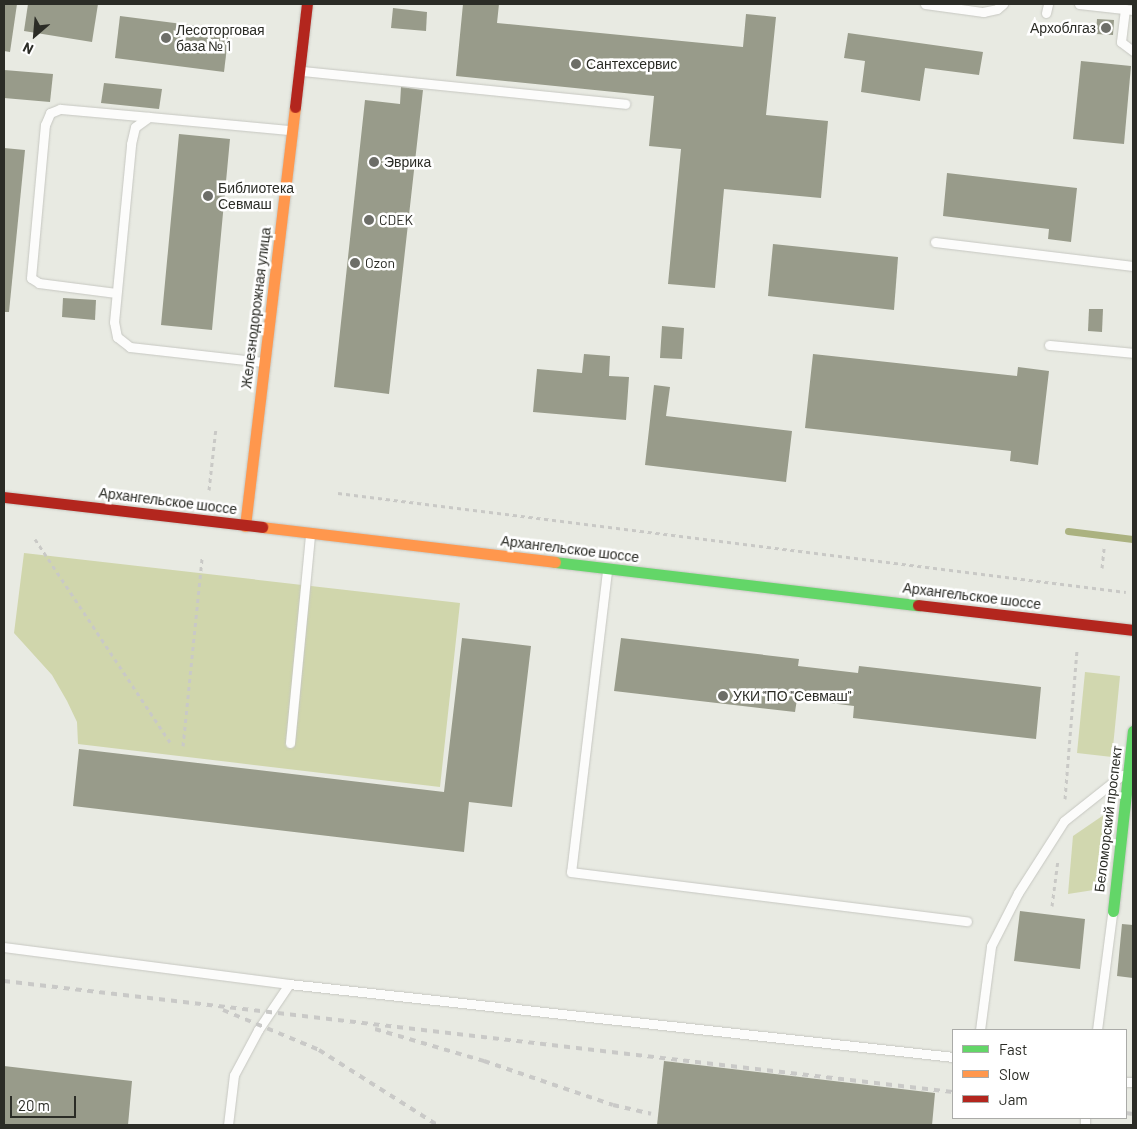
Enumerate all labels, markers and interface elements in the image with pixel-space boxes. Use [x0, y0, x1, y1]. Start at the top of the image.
north arrow [10, 10, 60, 60]
place label: Архоблгаз [1030, 20, 1096, 36]
place label: Лесоторговая база № 1 [176, 22, 265, 54]
marker: Архоблгаз [1100, 22, 1112, 34]
marker: Лесоторговая база № 1 [160, 32, 172, 44]
text: N [20, 39, 36, 58]
place label: Сантехсервис [586, 56, 677, 72]
marker: Сантехсервис [570, 58, 582, 70]
place label: Эврика [384, 154, 431, 170]
marker: Эврика [368, 156, 380, 168]
place label: Библиотека Севмаш [218, 180, 294, 212]
marker: Библиотека Севмаш [202, 190, 214, 202]
place label: CDEK [379, 212, 413, 228]
marker: CDEK [363, 214, 375, 226]
street label: Железнодорожная улица [238, 226, 274, 390]
place label: Ozon [365, 255, 395, 271]
marker: Ozon [349, 257, 361, 269]
street label: Архангельское шоссе [98, 484, 238, 518]
street label: Архангельское шоссе [500, 532, 640, 566]
street label: Архангельское шоссе [902, 579, 1042, 613]
place label: УКИ "ПО "Севмаш" [733, 688, 852, 704]
marker: УКИ "ПО "Севмаш" [717, 690, 729, 702]
street label: Беломорский проспект [1091, 745, 1125, 893]
legend [952, 1029, 1127, 1119]
text: Fast [999, 1040, 1027, 1058]
text: Slow [999, 1065, 1030, 1083]
scale bar [12, 1086, 79, 1118]
text: Jam [999, 1090, 1028, 1108]
text: 20 m [18, 1096, 50, 1114]

